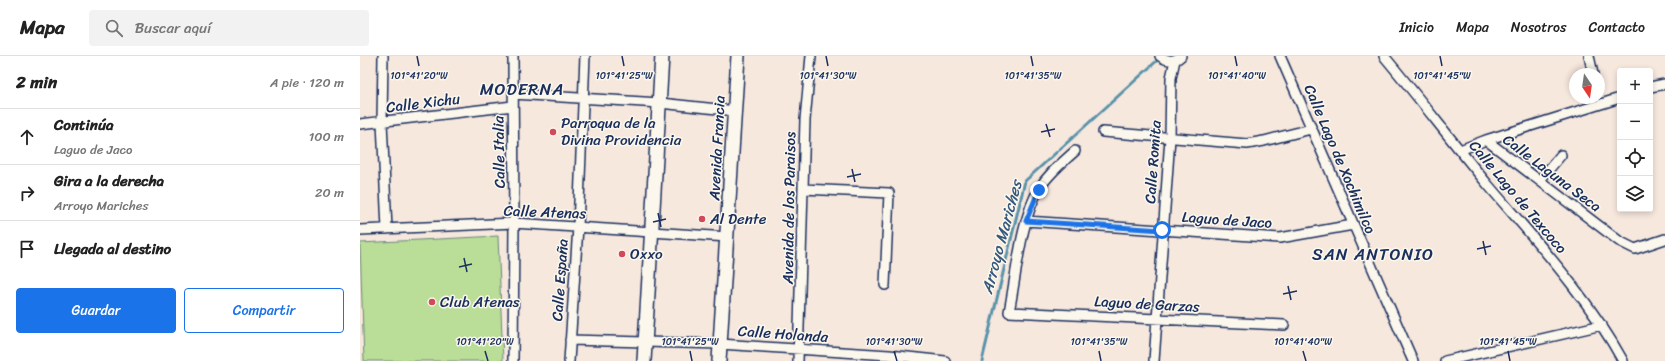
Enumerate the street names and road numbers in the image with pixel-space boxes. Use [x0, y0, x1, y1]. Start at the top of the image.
street label: Calle Lago de Xochimilco [1297, 80, 1384, 238]
street label: Calle Xichu [384, 86, 462, 120]
street label: Avenida Francia [701, 94, 733, 202]
street label: Calle Italia [485, 115, 513, 188]
street label: Calle Romita [1137, 119, 1169, 204]
street label: Calle Laguna Seca [1497, 127, 1607, 219]
street label: Avenida de los Paraisos [775, 131, 803, 285]
street label: Calle Lago de Texcoco [1462, 134, 1574, 260]
street label: Calle Atenas [503, 198, 587, 226]
street label: Laguo de Jaco [1181, 204, 1274, 236]
street label: Calle España [544, 237, 576, 322]
street label: Laguo de Garzas [1094, 288, 1200, 320]
street label: Calle Holanda [737, 318, 829, 350]

